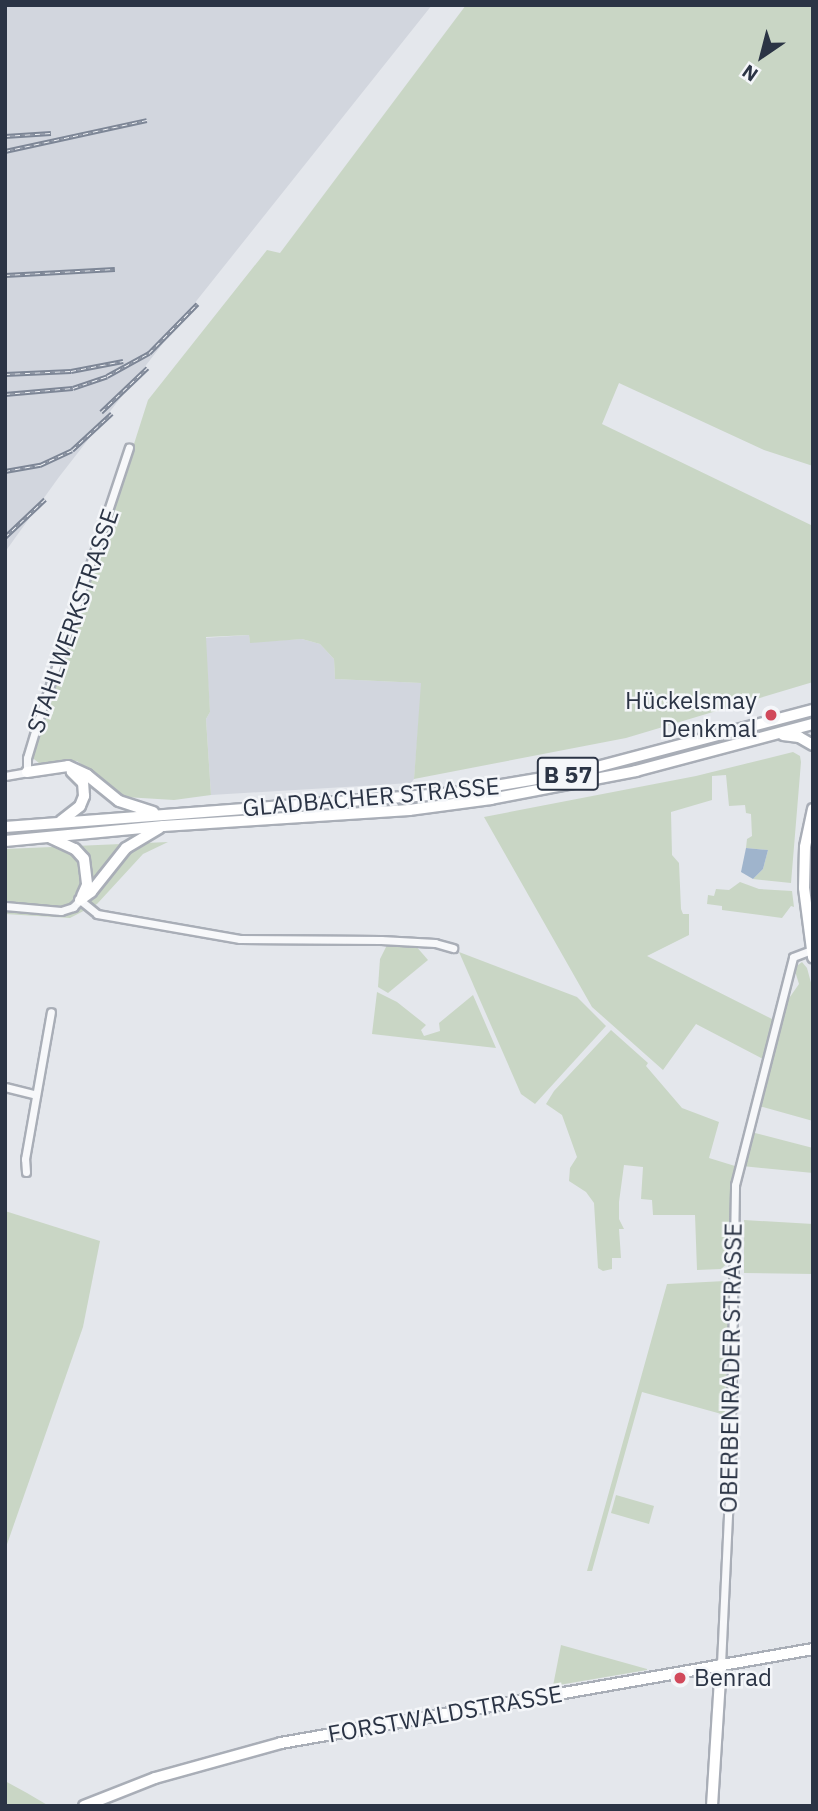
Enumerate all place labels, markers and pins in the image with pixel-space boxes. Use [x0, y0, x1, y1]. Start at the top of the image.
place label: Hückelsmay Denkmal [625, 687, 757, 743]
marker: Hückelsmay Denkmal [763, 707, 779, 723]
place label: Benrad [694, 1664, 772, 1692]
marker: Benrad [672, 1670, 688, 1686]

